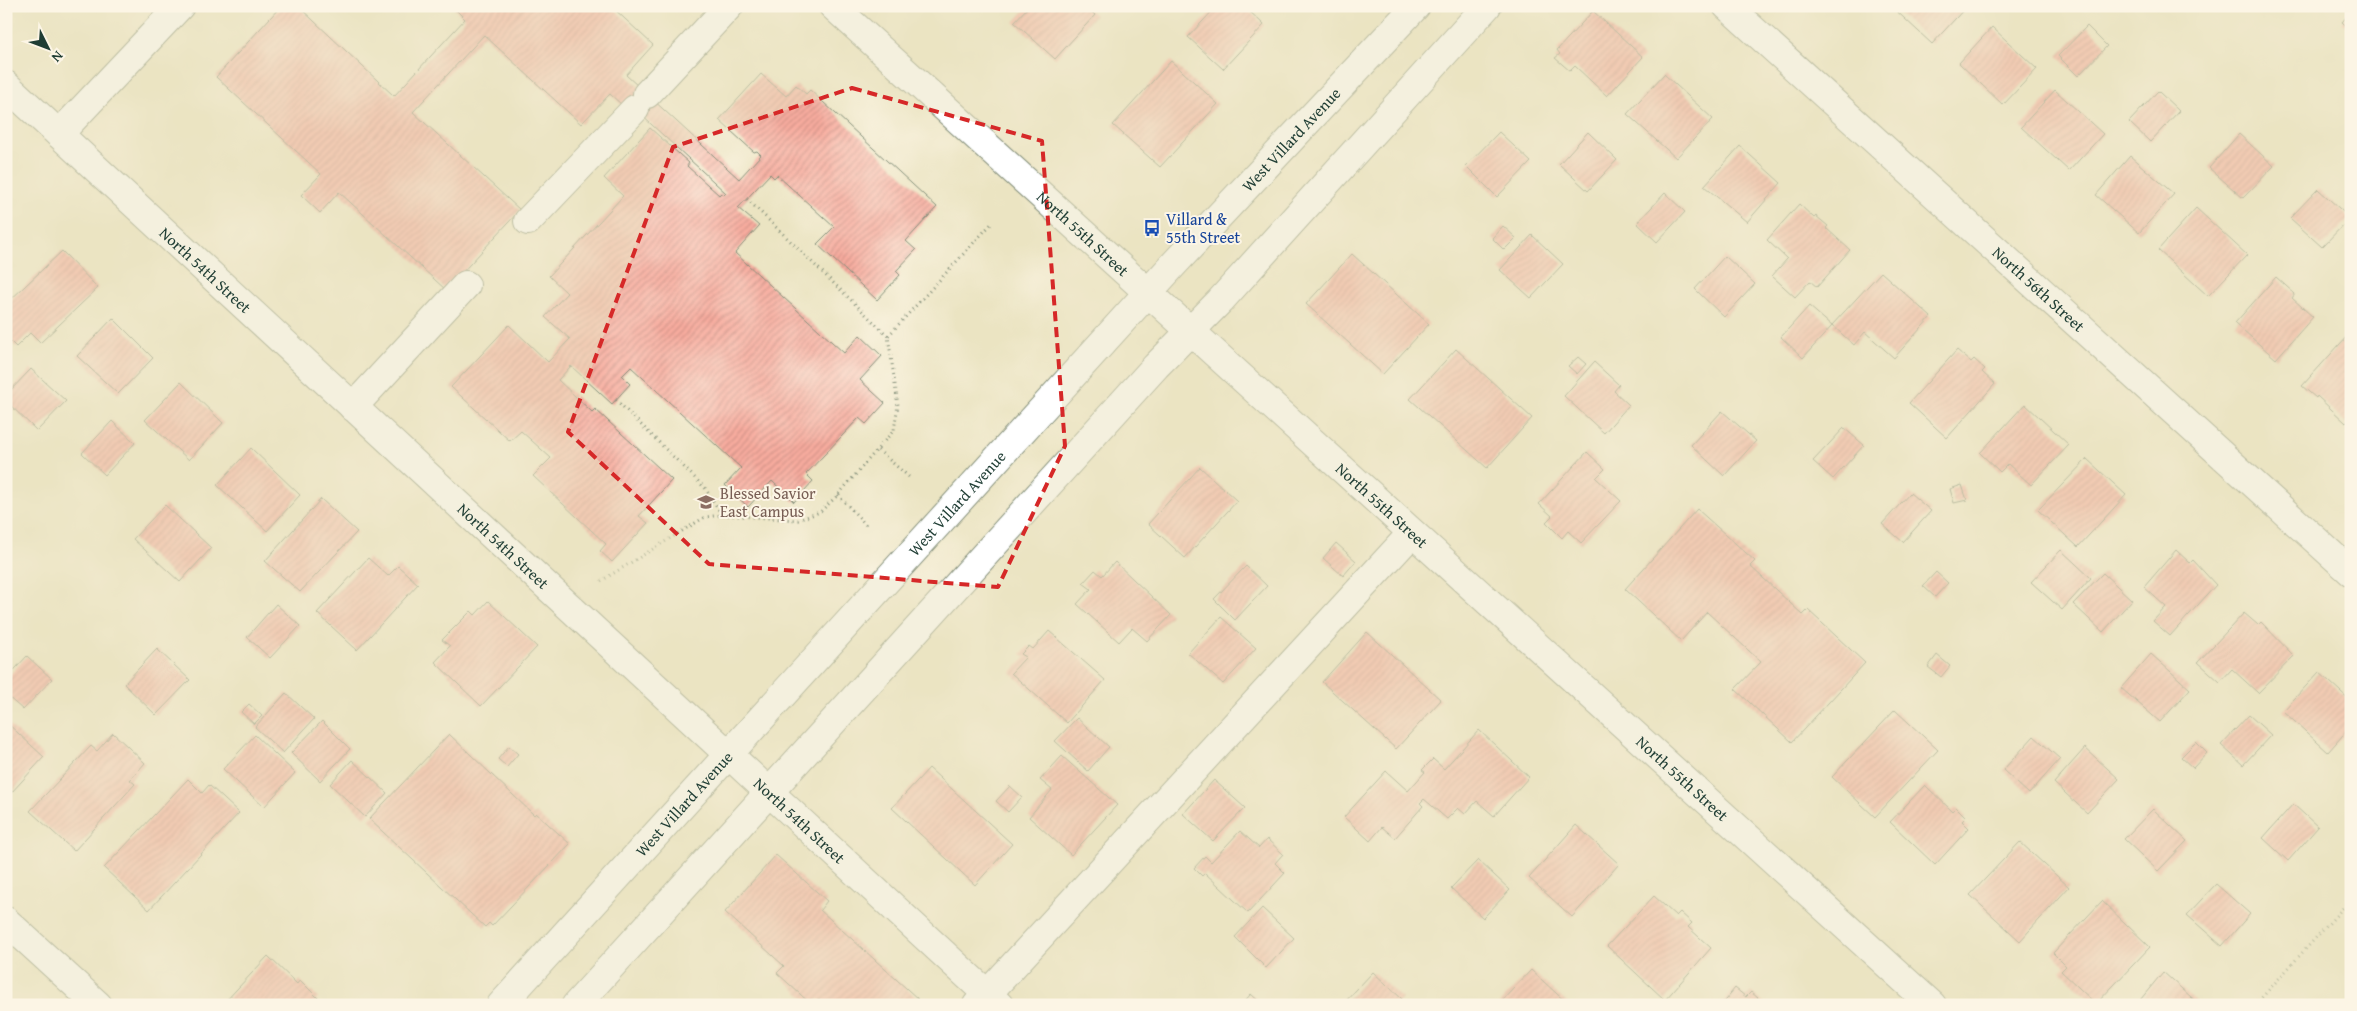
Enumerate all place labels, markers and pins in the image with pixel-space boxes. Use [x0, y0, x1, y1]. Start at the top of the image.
place label: Villard & 55th Street [1166, 207, 1240, 249]
bus stop icon: Villard & 55th Street [1142, 218, 1162, 238]
place label: Blessed Savior East Campus [720, 481, 816, 523]
school or university icon: Blessed Savior East Campus [696, 492, 716, 512]

